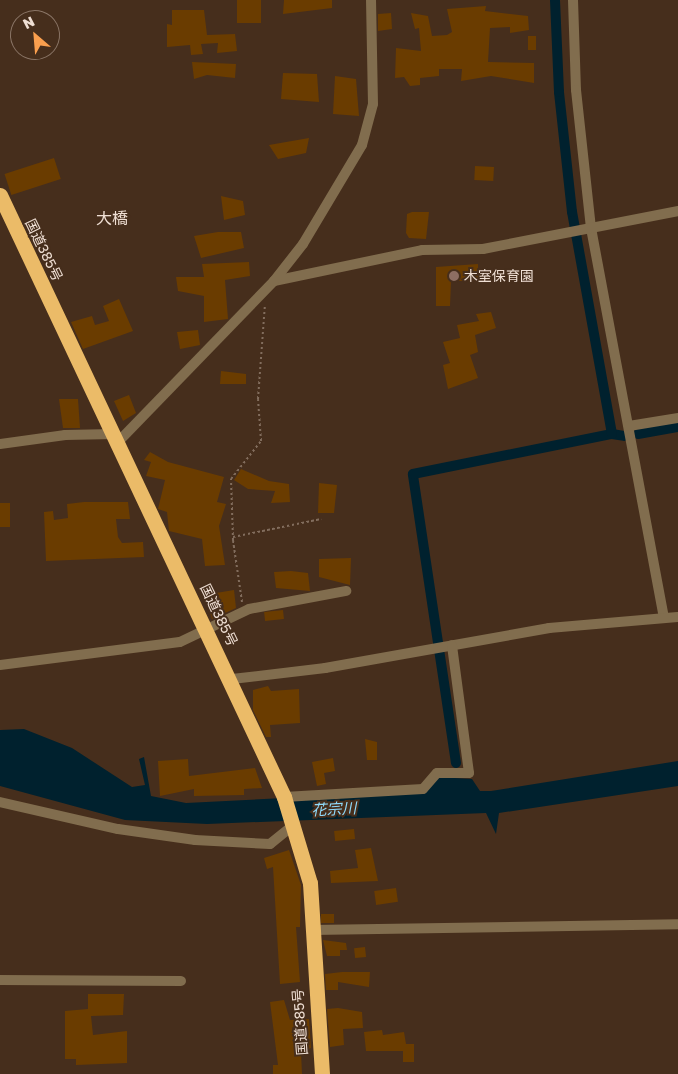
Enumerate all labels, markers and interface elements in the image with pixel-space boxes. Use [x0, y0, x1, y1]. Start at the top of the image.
north arrow [10, 10, 60, 60]
text: N [20, 12, 37, 32]
district label: 大橋 [96, 208, 128, 228]
street label: 国道385号 [22, 216, 66, 284]
place label: 木室保育園 [464, 268, 534, 284]
marker: 木室保育園 [448, 270, 460, 282]
street label: 国道385号 [197, 581, 241, 649]
water label: 花宗川 [311, 799, 357, 819]
street label: 国道385号 [289, 988, 311, 1056]

